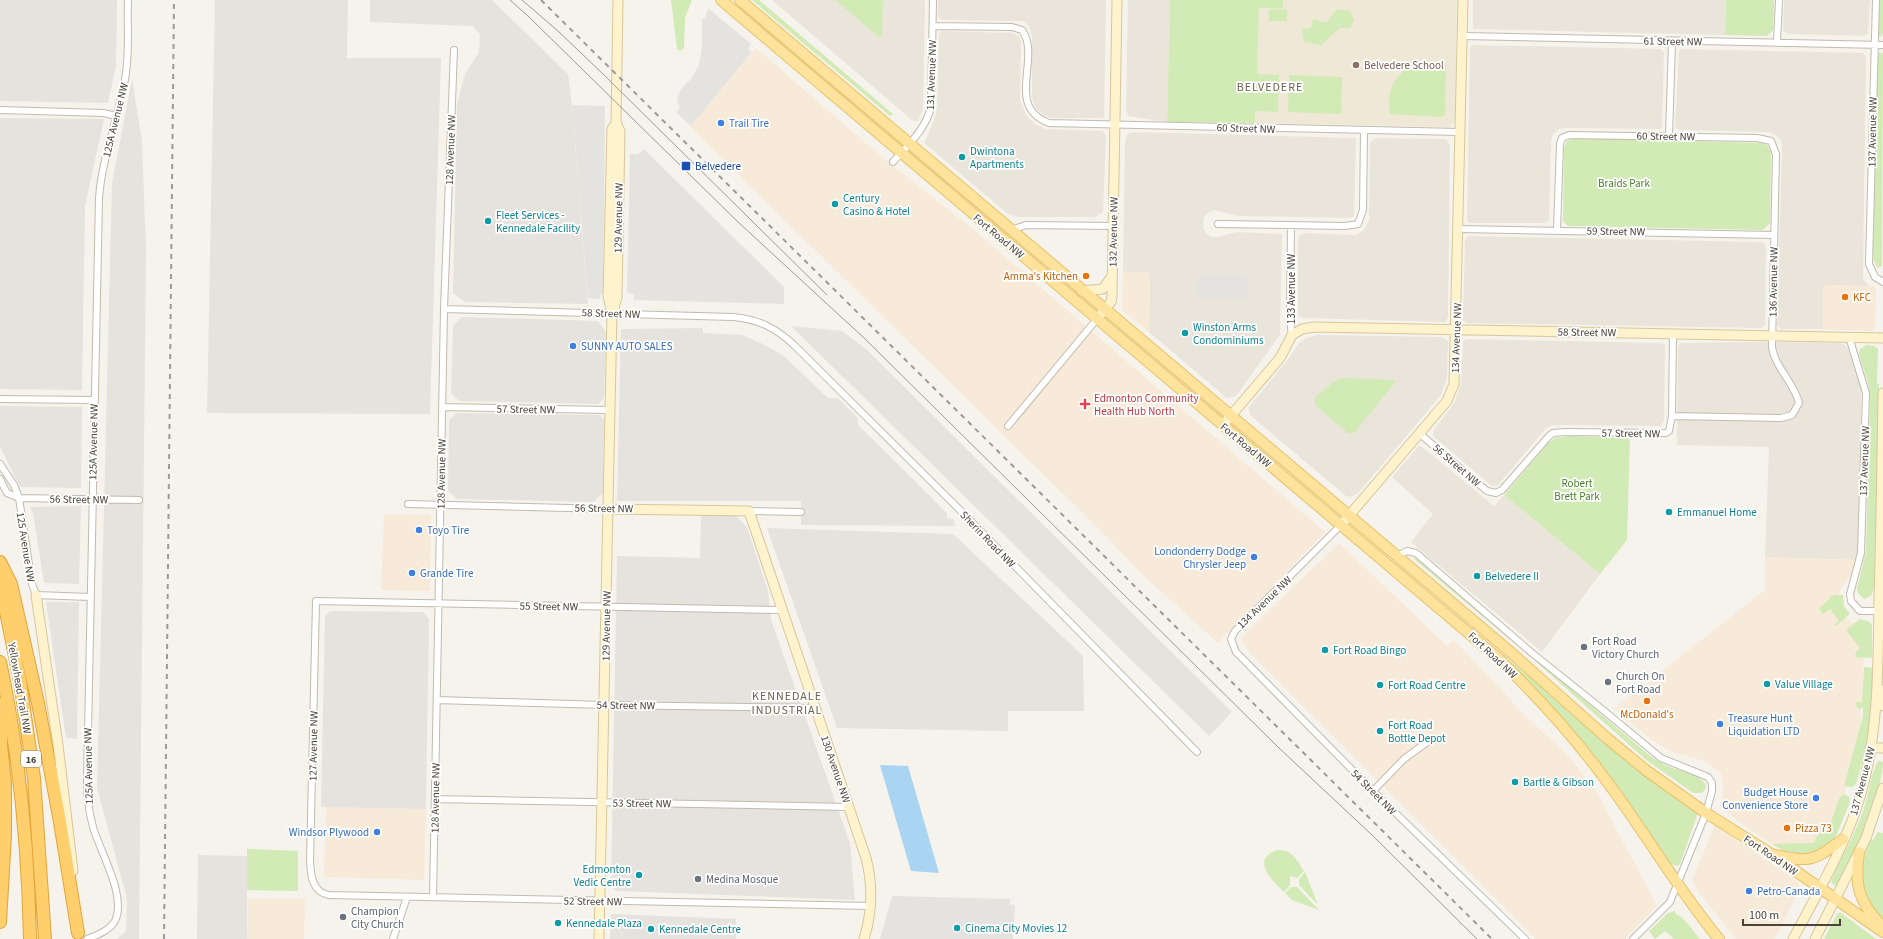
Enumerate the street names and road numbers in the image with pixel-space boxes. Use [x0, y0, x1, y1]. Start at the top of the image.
street label: 61 Street NW [1644, 33, 1703, 50]
street label: 131 Avenue NW [923, 39, 940, 110]
street label: 125A Avenue NW [99, 81, 132, 159]
street label: 137 Avenue NW [1864, 96, 1881, 167]
street label: 128 Avenue NW [442, 114, 459, 185]
street label: 60 Street NW [1216, 120, 1276, 137]
street label: 60 Street NW [1637, 128, 1696, 145]
street label: 129 Avenue NW [610, 182, 627, 253]
street label: 132 Avenue NW [1105, 196, 1122, 267]
street label: Fort Road NW [970, 211, 1028, 262]
street label: 59 Street NW [1587, 223, 1646, 240]
street label: 136 Avenue NW [1765, 246, 1782, 317]
street label: 133 Avenue NW [1284, 253, 1299, 324]
street label: 134 Avenue NW [1448, 302, 1465, 373]
street label: 58 Street NW [581, 305, 641, 322]
street label: 58 Street NW [1558, 324, 1617, 341]
street label: 57 Street NW [497, 401, 556, 418]
street label: 125A Avenue NW [85, 403, 102, 480]
street label: Fort Road NW [1217, 420, 1275, 471]
street label: 57 Street NW [1602, 425, 1661, 442]
street label: 137 Avenue NW [1856, 425, 1873, 496]
street label: 128 Avenue NW [433, 438, 450, 509]
street label: 56 Street NW [1430, 440, 1484, 491]
street label: 56 Street NW [50, 491, 109, 508]
street label: 56 Street NW [575, 500, 634, 517]
street label: Sherin Road NW [957, 508, 1019, 571]
street label: 125 Avenue NW [13, 511, 38, 583]
street label: 134 Avenue NW [1234, 572, 1295, 632]
street label: 129 Avenue NW [598, 590, 615, 661]
street label: 55 Street NW [520, 598, 579, 615]
street label: Fort Road NW [1465, 629, 1521, 682]
street label: Yellowhead Trail NW [4, 640, 35, 735]
street label: 54 Street NW [597, 697, 656, 714]
street label: 127 Avenue NW [305, 710, 322, 781]
street label: 125A Avenue NW [80, 727, 97, 804]
street label: 130 Avenue NW [817, 733, 854, 805]
street label: 137 Avenue NW [1846, 745, 1879, 817]
road number: 16 [21, 751, 41, 767]
street label: 128 Avenue NW [427, 762, 444, 833]
street label: 54 Street NW [1348, 766, 1400, 819]
street label: 53 Street NW [613, 795, 672, 812]
street label: Fort Road NW [1741, 832, 1801, 879]
street label: 52 Street NW [564, 893, 623, 910]

